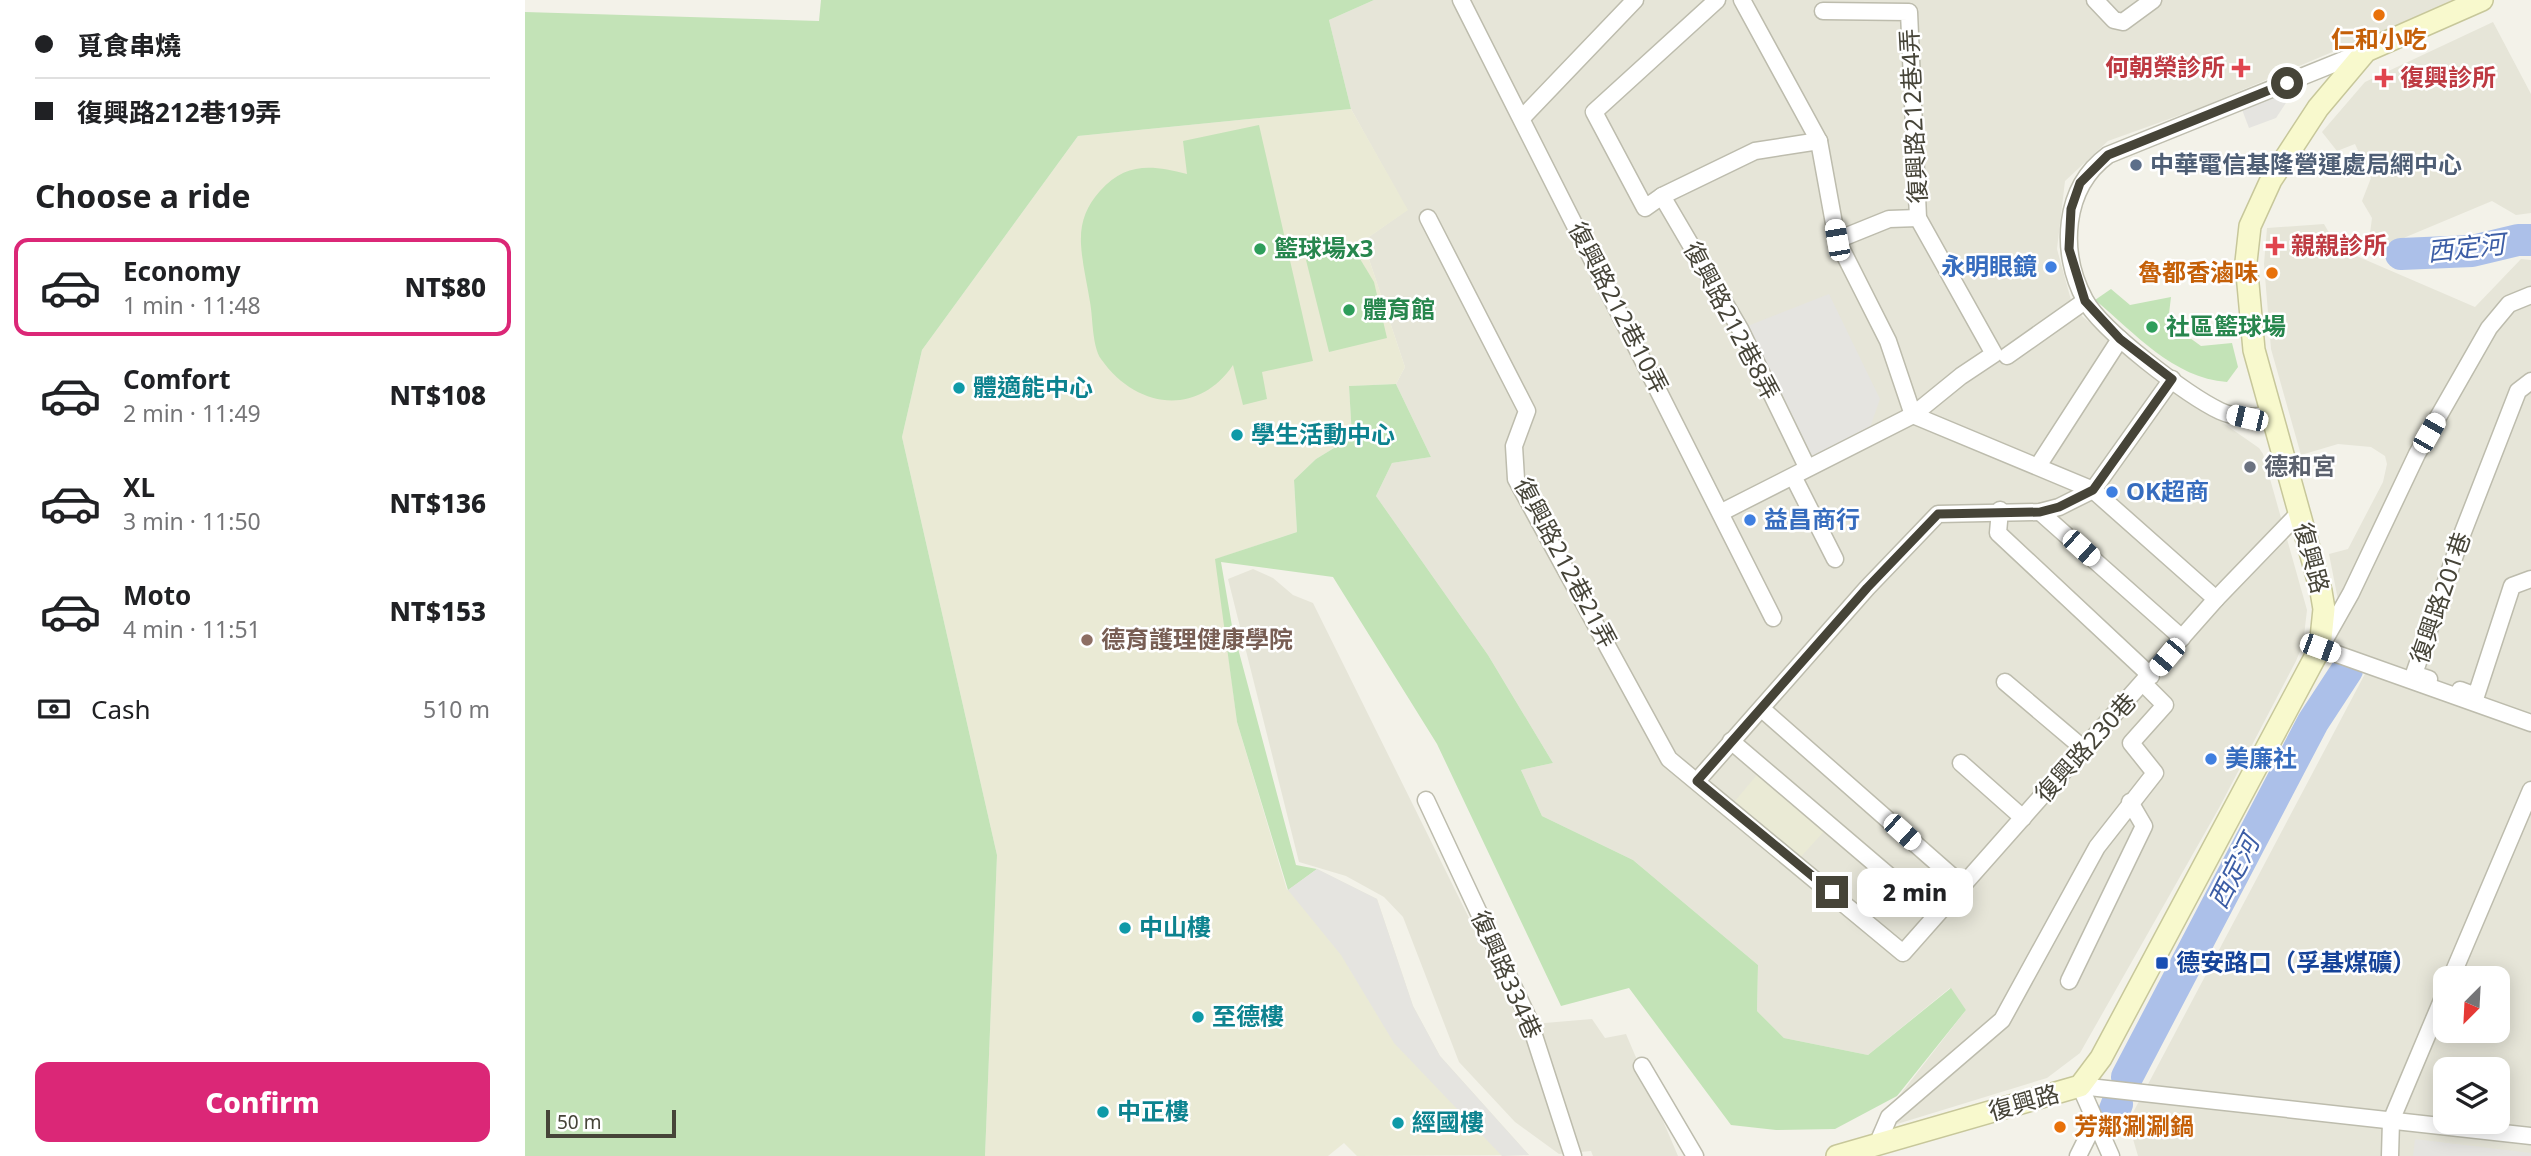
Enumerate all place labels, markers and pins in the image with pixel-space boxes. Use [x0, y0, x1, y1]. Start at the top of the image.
marker: 仁和小吃 [2371, 7, 2387, 23]
place label: 仁和小吃 [2331, 22, 2427, 55]
place label: 何朝榮診所 [2105, 50, 2225, 83]
marker: 何朝榮診所 [2231, 58, 2251, 78]
place label: 復興診所 [2400, 60, 2496, 93]
marker: 復興診所 [2374, 68, 2394, 88]
place label: 中華電信基隆營運處局網中心 [2150, 147, 2462, 180]
marker: 中華電信基隆營運處局網中心 [2128, 157, 2144, 173]
place label: 親親診所 [2291, 228, 2387, 261]
place label: 籃球場x3 [1274, 231, 1374, 264]
marker: 親親診所 [2265, 236, 2285, 256]
marker: 籃球場x3 [1252, 241, 1268, 257]
place label: 永明眼鏡 [1941, 249, 2037, 282]
place label: 魯都香滷味 [2138, 255, 2258, 288]
marker: 永明眼鏡 [2043, 259, 2059, 275]
marker: 魯都香滷味 [2264, 265, 2280, 281]
place label: 體育館 [1363, 292, 1435, 325]
marker: 體育館 [1341, 302, 1357, 318]
place label: 社區籃球場 [2166, 309, 2286, 342]
marker: 社區籃球場 [2144, 319, 2160, 335]
place label: 體適能中心 [973, 370, 1093, 403]
marker: 體適能中心 [951, 380, 967, 396]
place label: 學生活動中心 [1251, 417, 1395, 450]
marker: 學生活動中心 [1229, 427, 1245, 443]
place label: 德和宮 [2264, 449, 2336, 482]
marker: 德和宮 [2242, 459, 2258, 475]
place label: OK超商 [2126, 474, 2209, 507]
marker: OK超商 [2104, 484, 2120, 500]
place label: 益昌商行 [1764, 502, 1860, 535]
marker: 益昌商行 [1742, 512, 1758, 528]
place label: 德育護理健康學院 [1101, 622, 1293, 655]
marker: 德育護理健康學院 [1079, 632, 1095, 648]
place label: 美廉社 [2225, 741, 2297, 774]
marker: 美廉社 [2203, 751, 2219, 767]
place label: 中山樓 [1139, 910, 1211, 943]
marker: 中山樓 [1117, 920, 1133, 936]
place label: 德安路口（孚基煤礦） [2176, 945, 2416, 978]
marker: 德安路口（孚基煤礦） [2154, 955, 2170, 971]
place label: 至德樓 [1212, 999, 1284, 1032]
marker: 至德樓 [1190, 1009, 1206, 1025]
place label: 中正樓 [1117, 1094, 1189, 1127]
marker: 中正樓 [1095, 1104, 1111, 1120]
place label: 經國樓 [1412, 1105, 1484, 1138]
place label: 芳鄰涮涮鍋 [2074, 1109, 2194, 1142]
marker: 經國樓 [1390, 1115, 1406, 1131]
marker: 芳鄰涮涮鍋 [2052, 1119, 2068, 1135]

